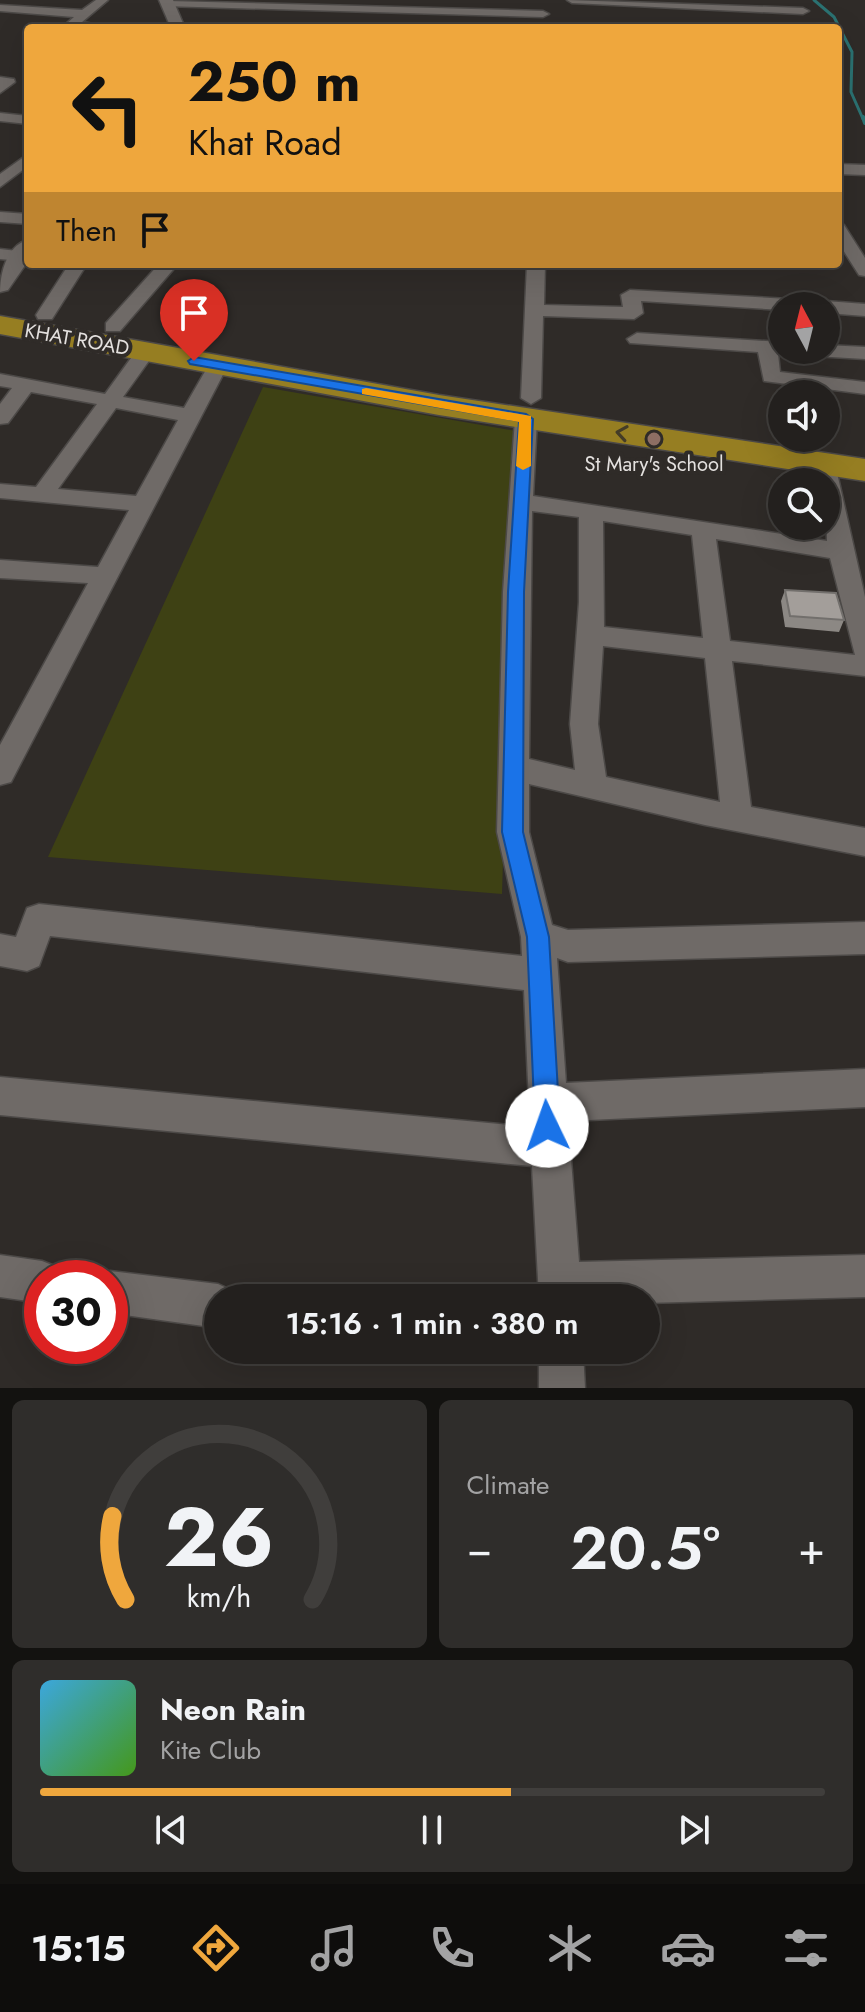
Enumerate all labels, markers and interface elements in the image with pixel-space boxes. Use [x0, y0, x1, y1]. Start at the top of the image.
text: 250 m [188, 41, 361, 122]
icon: left [56, 56, 160, 160]
text: Khat Road [188, 116, 342, 168]
icon: arrive [133, 208, 177, 252]
text: Then [56, 209, 117, 252]
pin [160, 279, 228, 361]
icon: arrive [172, 291, 216, 335]
north arrow [768, 292, 840, 364]
map controls [768, 292, 840, 540]
street label: KHAT ROAD [22, 316, 132, 363]
button: sound [768, 380, 840, 452]
one-way arrow [615, 425, 629, 442]
marker: St Mary's School [645, 430, 663, 448]
place label: St Mary's School [584, 450, 724, 479]
button: search [768, 468, 840, 540]
position arrow [505, 1084, 589, 1168]
speed limit sign: 30 [24, 1260, 128, 1364]
text: 15:16 · 1 min · 380 m [286, 1302, 578, 1345]
text: Climate [467, 1466, 549, 1504]
text: 26 [164, 1477, 274, 1597]
text: 20.5° [570, 1505, 720, 1592]
text: − [467, 1517, 492, 1581]
text: + [798, 1517, 825, 1581]
text: km/h [187, 1576, 252, 1618]
text: Neon Rain [160, 1688, 306, 1731]
text: Kite Club [160, 1731, 261, 1769]
icon: previous [149, 1808, 193, 1852]
icon: pause [410, 1808, 454, 1852]
icon: next [672, 1808, 716, 1852]
icon: directions [188, 1920, 244, 1976]
icon: music [306, 1920, 362, 1976]
icon: phone [424, 1920, 480, 1976]
icon: climate [542, 1920, 598, 1976]
icon: car [660, 1920, 716, 1976]
icon: filters [778, 1920, 834, 1976]
text: 15:15 [31, 1922, 126, 1974]

